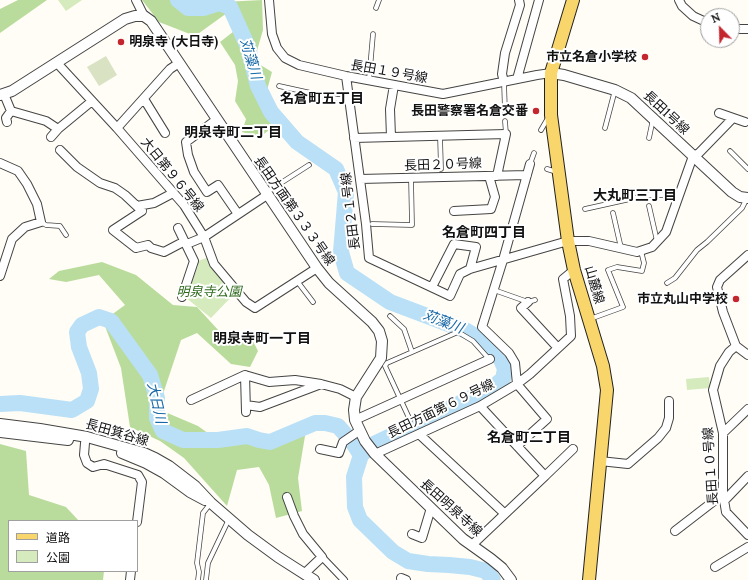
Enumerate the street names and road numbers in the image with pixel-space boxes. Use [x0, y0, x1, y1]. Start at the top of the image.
street label: 長田１９号線 [349, 58, 429, 86]
street label: 長田1号線 [640, 88, 692, 138]
street label: 大日第９６号線 [137, 135, 207, 215]
street label: 長田方面第３３３号線 [250, 153, 338, 269]
street label: 長田２０号線 [404, 156, 482, 174]
street label: 長田２１号線 [339, 171, 363, 251]
street label: 山麓線 [581, 264, 607, 306]
street label: 長田方面第６９号線 [385, 376, 497, 442]
street label: 長田箕谷線 [84, 417, 150, 449]
street label: 長田１０号線 [700, 427, 722, 505]
street label: 長田明泉寺線 [417, 476, 485, 540]

